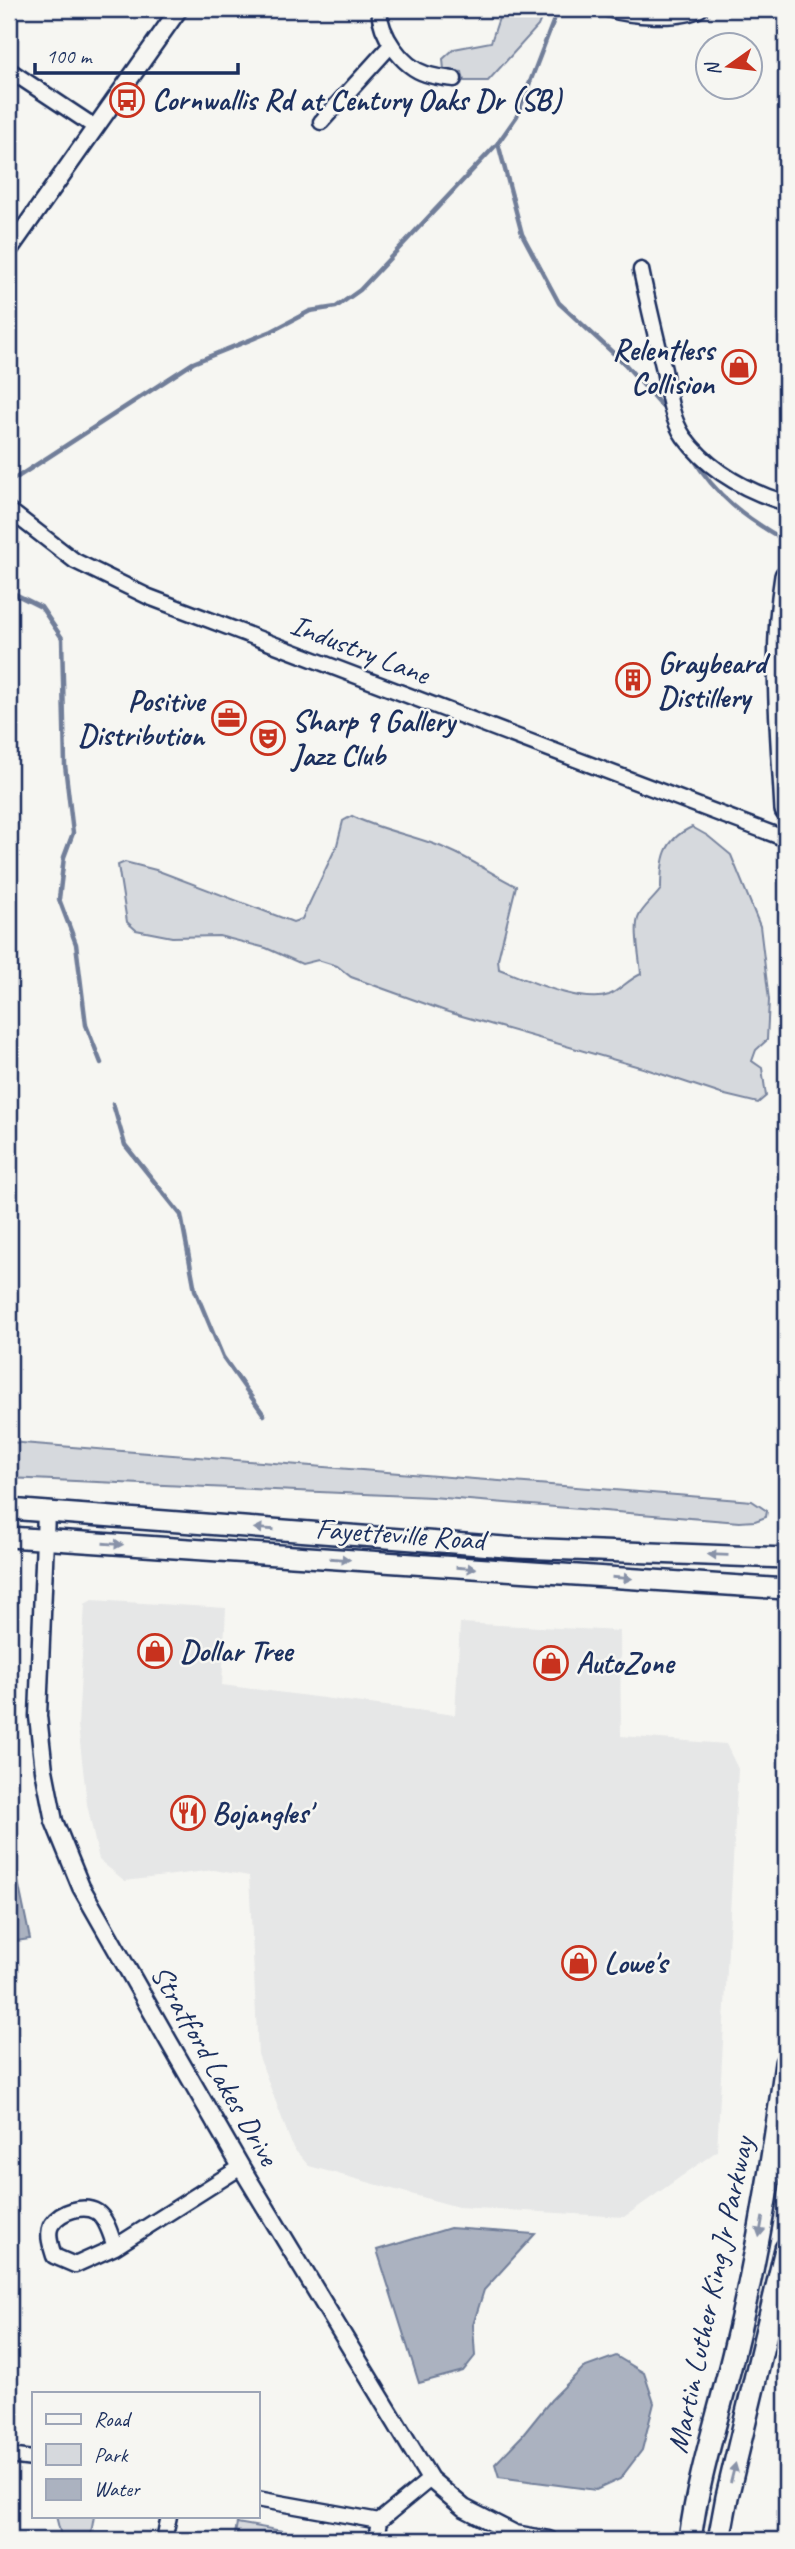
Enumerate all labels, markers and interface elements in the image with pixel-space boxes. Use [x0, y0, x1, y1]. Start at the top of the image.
scale bar [35, 32, 238, 76]
north arrow [694, 32, 764, 102]
text: 100 m [46, 43, 93, 69]
text: N [700, 58, 727, 78]
bus stop icon: Cornwallis Rd at Century Oaks Dr (SB) [108, 81, 146, 119]
place label: Cornwallis Rd at Century Oaks Dr (SB) [152, 81, 563, 119]
place label: Relentless Collision [612, 331, 717, 403]
shop icon: Relentless Collision [720, 348, 758, 386]
street label: Industry Lane [285, 605, 437, 694]
place label: Graybeard Distillery [658, 644, 771, 716]
building icon: Graybeard Distillery [614, 661, 652, 699]
place label: Positive Distribution [78, 682, 207, 754]
office icon: Positive Distribution [210, 699, 248, 737]
place label: Sharp 9 Gallery Jazz Club [290, 702, 458, 774]
theatre icon: Sharp 9 Gallery Jazz Club [249, 719, 287, 757]
street label: Fayetteville Road [314, 1509, 490, 1559]
one-way arrow [253, 1524, 275, 1535]
one-way arrow [102, 1539, 124, 1550]
one-way arrow [707, 1550, 729, 1561]
one-way arrow [329, 1554, 351, 1565]
one-way arrow [456, 1563, 478, 1574]
one-way arrow [612, 1573, 634, 1584]
shop icon: Dollar Tree [136, 1632, 174, 1670]
place label: Dollar Tree [180, 1632, 295, 1670]
shop icon: AutoZone [532, 1644, 570, 1682]
place label: AutoZone [576, 1644, 676, 1682]
restaurant icon: Bojangles' [169, 1794, 207, 1832]
place label: Bojangles' [212, 1794, 318, 1832]
shop icon: Lowe's [560, 1944, 598, 1982]
place label: Lowe's [604, 1944, 670, 1982]
street label: Stratford Lakes Drive [142, 1958, 289, 2174]
street label: Martin Luther King Jr Parkway [658, 2131, 763, 2457]
one-way arrow [755, 2216, 766, 2238]
legend [32, 2392, 259, 2518]
text: Road [94, 2406, 133, 2432]
text: Park [94, 2442, 129, 2468]
one-way arrow [728, 2462, 739, 2484]
text: Water [94, 2476, 141, 2502]

